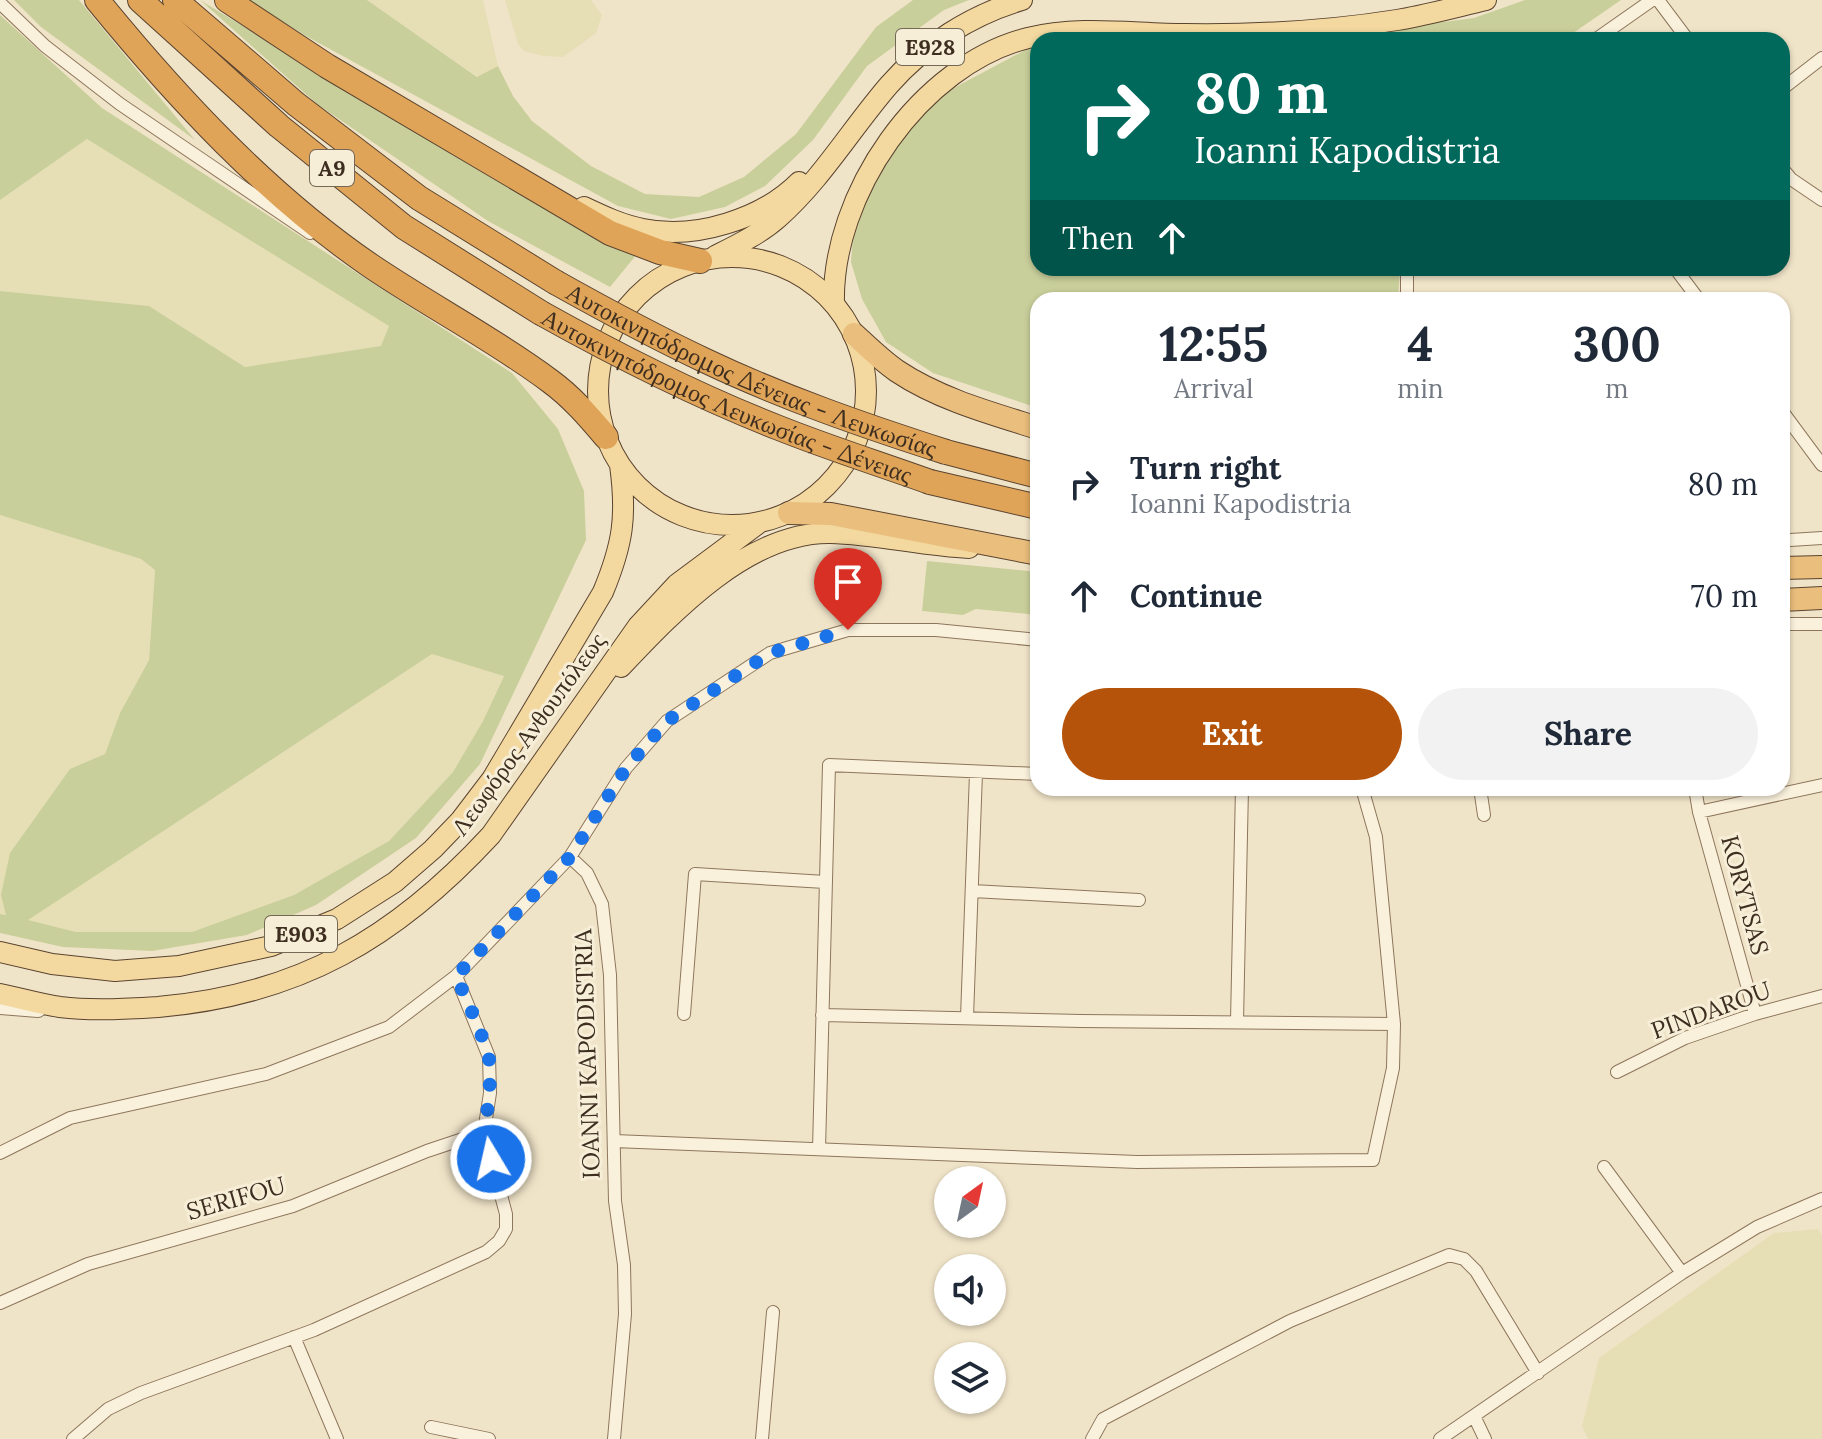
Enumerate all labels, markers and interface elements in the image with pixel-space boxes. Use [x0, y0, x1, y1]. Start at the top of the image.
road number: E928 [896, 29, 964, 65]
text: 80 m [1194, 57, 1328, 128]
icon: right [1062, 64, 1166, 168]
text: Ioanni Kapodistria [1194, 127, 1500, 173]
road number: A9 [310, 150, 354, 186]
icon: ahead [1150, 216, 1194, 260]
text: Then [1062, 219, 1134, 257]
street label: Αυτοκινητόδρομος Δένειας - Λευκωσίας [561, 276, 941, 464]
street label: Αυτοκινητόδρομος Λευκωσίας - Δένειας [536, 301, 917, 490]
text: 12:55 [1159, 313, 1268, 374]
text: 4 [1407, 313, 1434, 374]
text: 300 [1573, 313, 1661, 374]
text: Arrival [1174, 372, 1253, 405]
text: min [1397, 372, 1444, 405]
text: m [1605, 372, 1628, 405]
text: Turn right [1130, 449, 1281, 487]
icon: right [1062, 462, 1106, 506]
text: 80 m [1688, 465, 1758, 503]
text: Ioanni Kapodistria [1130, 487, 1351, 520]
pin [814, 548, 882, 630]
icon: arrive [826, 560, 870, 604]
icon: ahead [1062, 574, 1106, 618]
text: Continue [1130, 577, 1262, 615]
text: 70 m [1691, 577, 1758, 615]
street label: Λεωφόρος Ανθουπόλεως [444, 626, 612, 842]
button: Exit [1062, 688, 1402, 780]
button: Share [1418, 688, 1758, 780]
street label: KORYTSAS [1714, 832, 1776, 958]
road number: E903 [265, 916, 337, 952]
street label: IOANNI KAPODISTRIA [567, 928, 607, 1180]
street label: PINDAROU [1647, 974, 1775, 1046]
position arrow [449, 1117, 533, 1201]
north arrow [934, 1166, 1006, 1238]
map controls [934, 1166, 1006, 1414]
street label: SERIFOU [183, 1169, 289, 1227]
button: sound [934, 1254, 1006, 1326]
button: layers [934, 1342, 1006, 1414]

